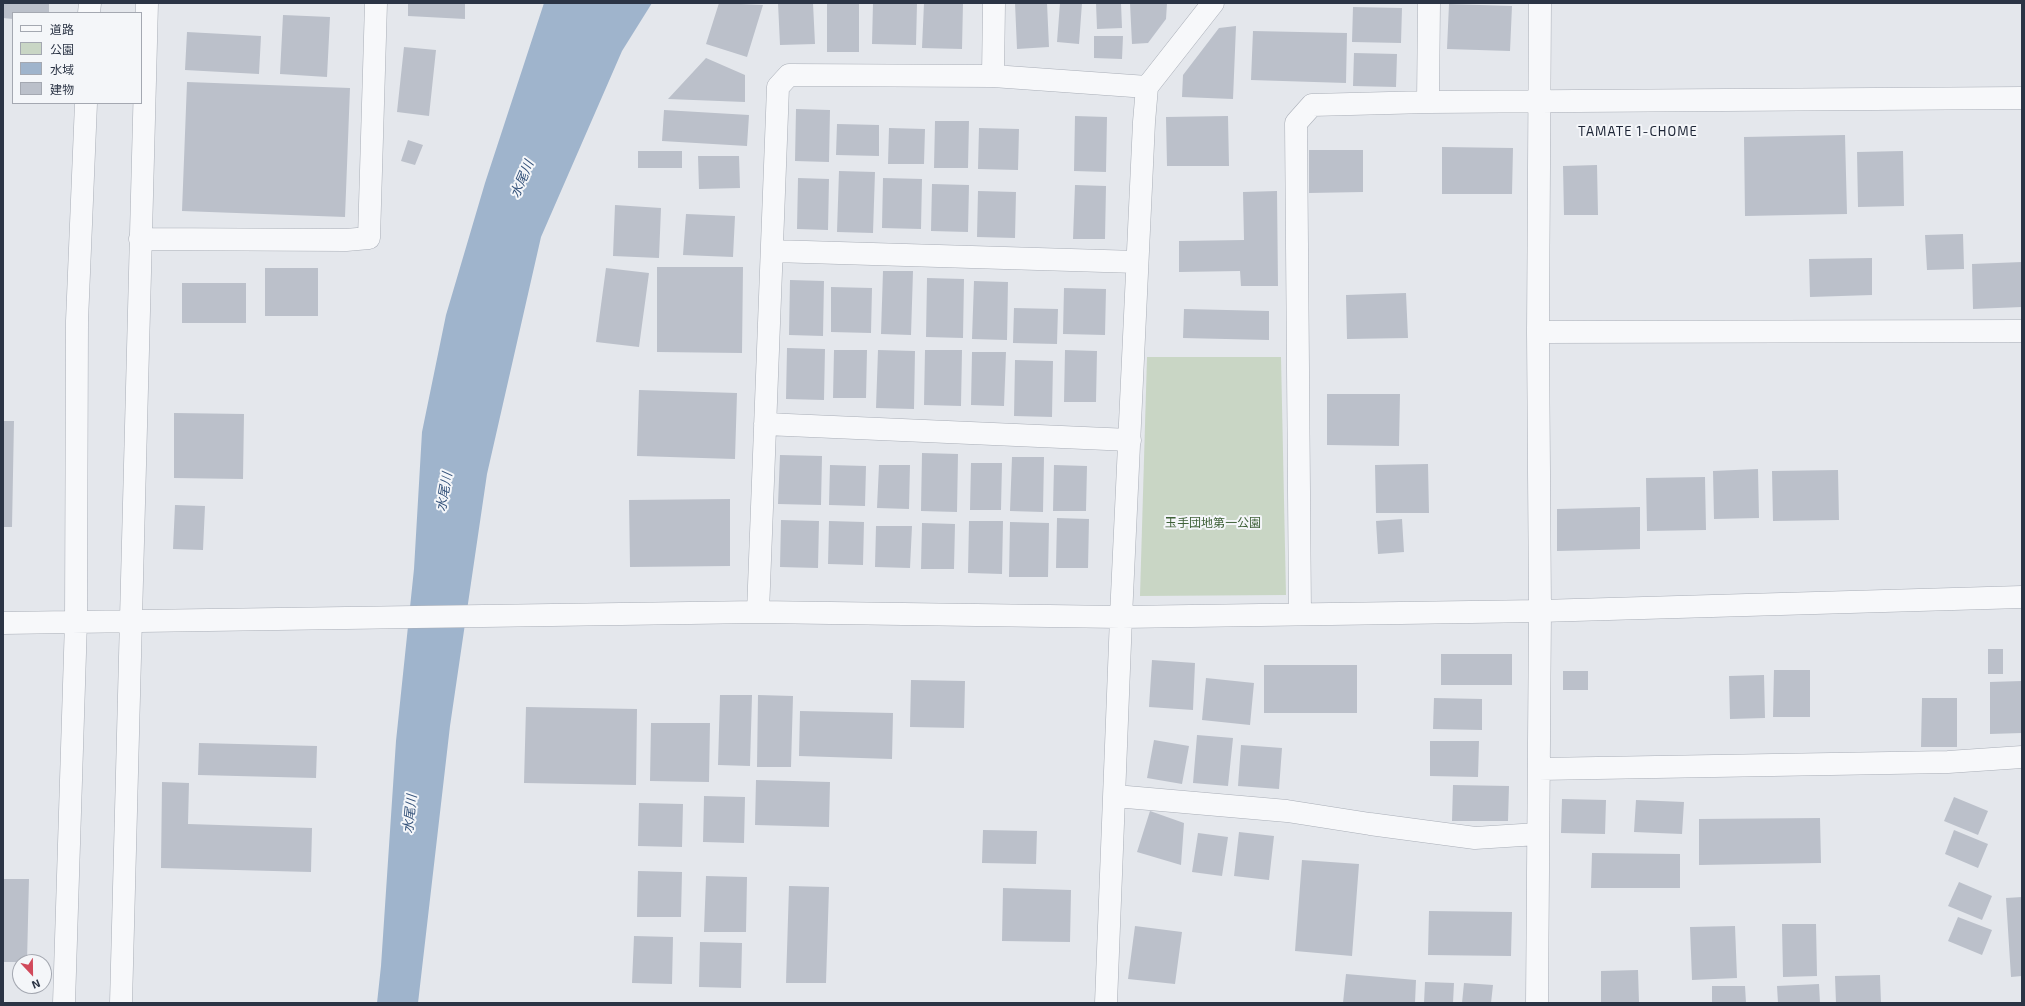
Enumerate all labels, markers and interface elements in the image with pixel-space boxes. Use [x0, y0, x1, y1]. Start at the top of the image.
legend [12, 12, 142, 104]
text: 道路 [50, 22, 74, 36]
text: 公園 [50, 42, 74, 56]
text: 水域 [50, 62, 74, 76]
text: 建物 [50, 82, 74, 96]
district label: TAMATE 1-CHOME [1578, 124, 1698, 140]
water label: 水尾川 [507, 158, 537, 200]
water label: 水尾川 [433, 471, 455, 513]
park label: 玉手団地第一公園 [1165, 516, 1261, 530]
water label: 水尾川 [400, 794, 420, 834]
north arrow [12, 954, 52, 994]
text: N [30, 977, 42, 992]

